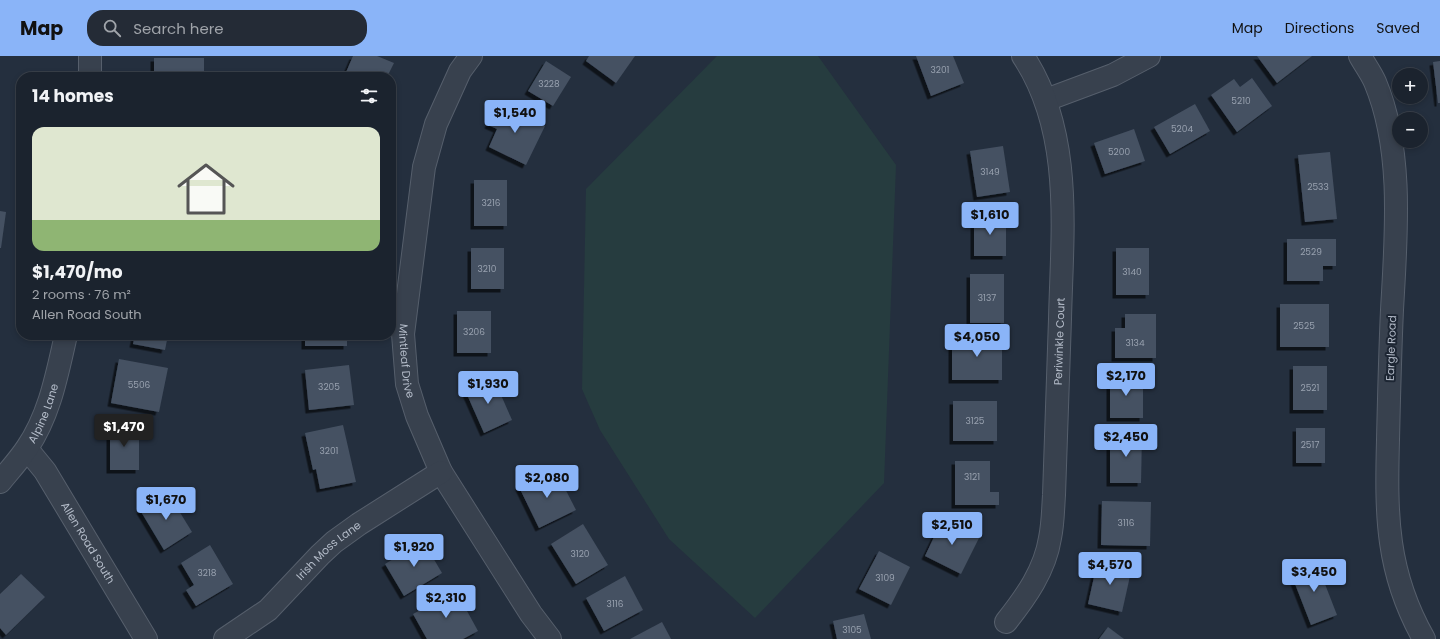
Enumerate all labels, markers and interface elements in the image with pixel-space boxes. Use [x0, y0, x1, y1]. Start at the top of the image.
search box [87, 10, 367, 46]
text: Map [20, 15, 63, 42]
icon: search [101, 17, 123, 39]
text: Search here [133, 18, 224, 39]
text: Map [1232, 18, 1263, 38]
text: Directions [1285, 18, 1354, 38]
text: Saved [1376, 18, 1420, 38]
house number: 3201 [930, 64, 950, 76]
map controls [1392, 68, 1428, 148]
button: + [1392, 68, 1428, 104]
house number: 3228 [538, 78, 560, 90]
text: 14 homes [32, 84, 114, 108]
icon: filters [358, 85, 380, 107]
house number: 5210 [1231, 95, 1251, 107]
pin: $1,540 [482, 100, 548, 134]
text: $1,540 [494, 103, 536, 122]
button: − [1392, 112, 1428, 148]
house number: 5204 [1171, 123, 1193, 135]
house number: 5200 [1108, 146, 1130, 158]
icon: home [170, 153, 242, 225]
house number: 3149 [980, 166, 1000, 178]
house number: 2533 [1307, 181, 1329, 193]
house number: 3216 [481, 197, 501, 209]
pin: $1,610 [957, 202, 1023, 236]
text: $1,610 [971, 205, 1009, 224]
house number: 2529 [1300, 246, 1322, 258]
text: $1,470/mo [32, 260, 123, 284]
house number: 3210 [477, 263, 497, 275]
house number: 3140 [1122, 266, 1142, 278]
text: 2 rooms · 76 m² [32, 285, 131, 304]
house number: 3137 [978, 292, 996, 304]
street label: Periwinkle Court [1050, 297, 1069, 385]
text: Allen Road South [32, 305, 142, 324]
street label: Eargle Road [1382, 315, 1400, 381]
house number: 2525 [1293, 320, 1315, 332]
street label: Mintleaf Drive [395, 323, 419, 400]
pin: $4,050 [944, 324, 1010, 358]
house number: 3206 [463, 326, 485, 338]
text: $4,050 [954, 327, 1000, 346]
house number: 3134 [1125, 337, 1145, 349]
pin: $2,170 [1093, 363, 1159, 397]
text: $2,170 [1106, 366, 1146, 385]
pin: $1,930 [455, 371, 521, 405]
text: $1,930 [467, 374, 509, 393]
house number: 5506 [128, 379, 151, 391]
street label: Alpine Lane [24, 381, 62, 446]
house number: 3205 [318, 381, 340, 393]
house number: 2521 [1301, 382, 1320, 394]
pin: $1,470 [91, 414, 157, 448]
house number: 3125 [965, 415, 985, 427]
text: $1,470 [103, 417, 145, 436]
pin: $2,450 [1093, 424, 1159, 458]
text: $2,450 [1103, 427, 1149, 446]
house number: 2517 [1301, 439, 1319, 451]
house number: 3201 [319, 445, 339, 457]
pin: $2,080 [514, 465, 580, 499]
text: $2,080 [524, 468, 570, 487]
house number: 3121 [964, 471, 980, 483]
pin: $1,670 [133, 487, 199, 521]
text: $1,670 [146, 490, 186, 509]
street label: Allen Road South [57, 499, 119, 587]
pin: $2,510 [919, 512, 985, 546]
text: $2,510 [931, 515, 973, 534]
street label: Irish Moss Lane [292, 517, 364, 584]
house number: 3116 [1118, 517, 1135, 529]
pin: $1,920 [381, 534, 447, 568]
text: $1,920 [393, 537, 435, 556]
house number: 3120 [570, 548, 590, 560]
pin: $4,570 [1077, 552, 1143, 586]
text: $4,570 [1088, 555, 1132, 574]
pin: $3,450 [1281, 559, 1347, 593]
text: $3,450 [1291, 562, 1337, 581]
house number: 3218 [197, 567, 217, 579]
house number: 3109 [875, 572, 895, 584]
pin: $2,310 [413, 585, 479, 619]
text: $2,310 [426, 588, 466, 607]
house number: 3116 [607, 598, 624, 610]
house number: 3105 [842, 624, 862, 636]

